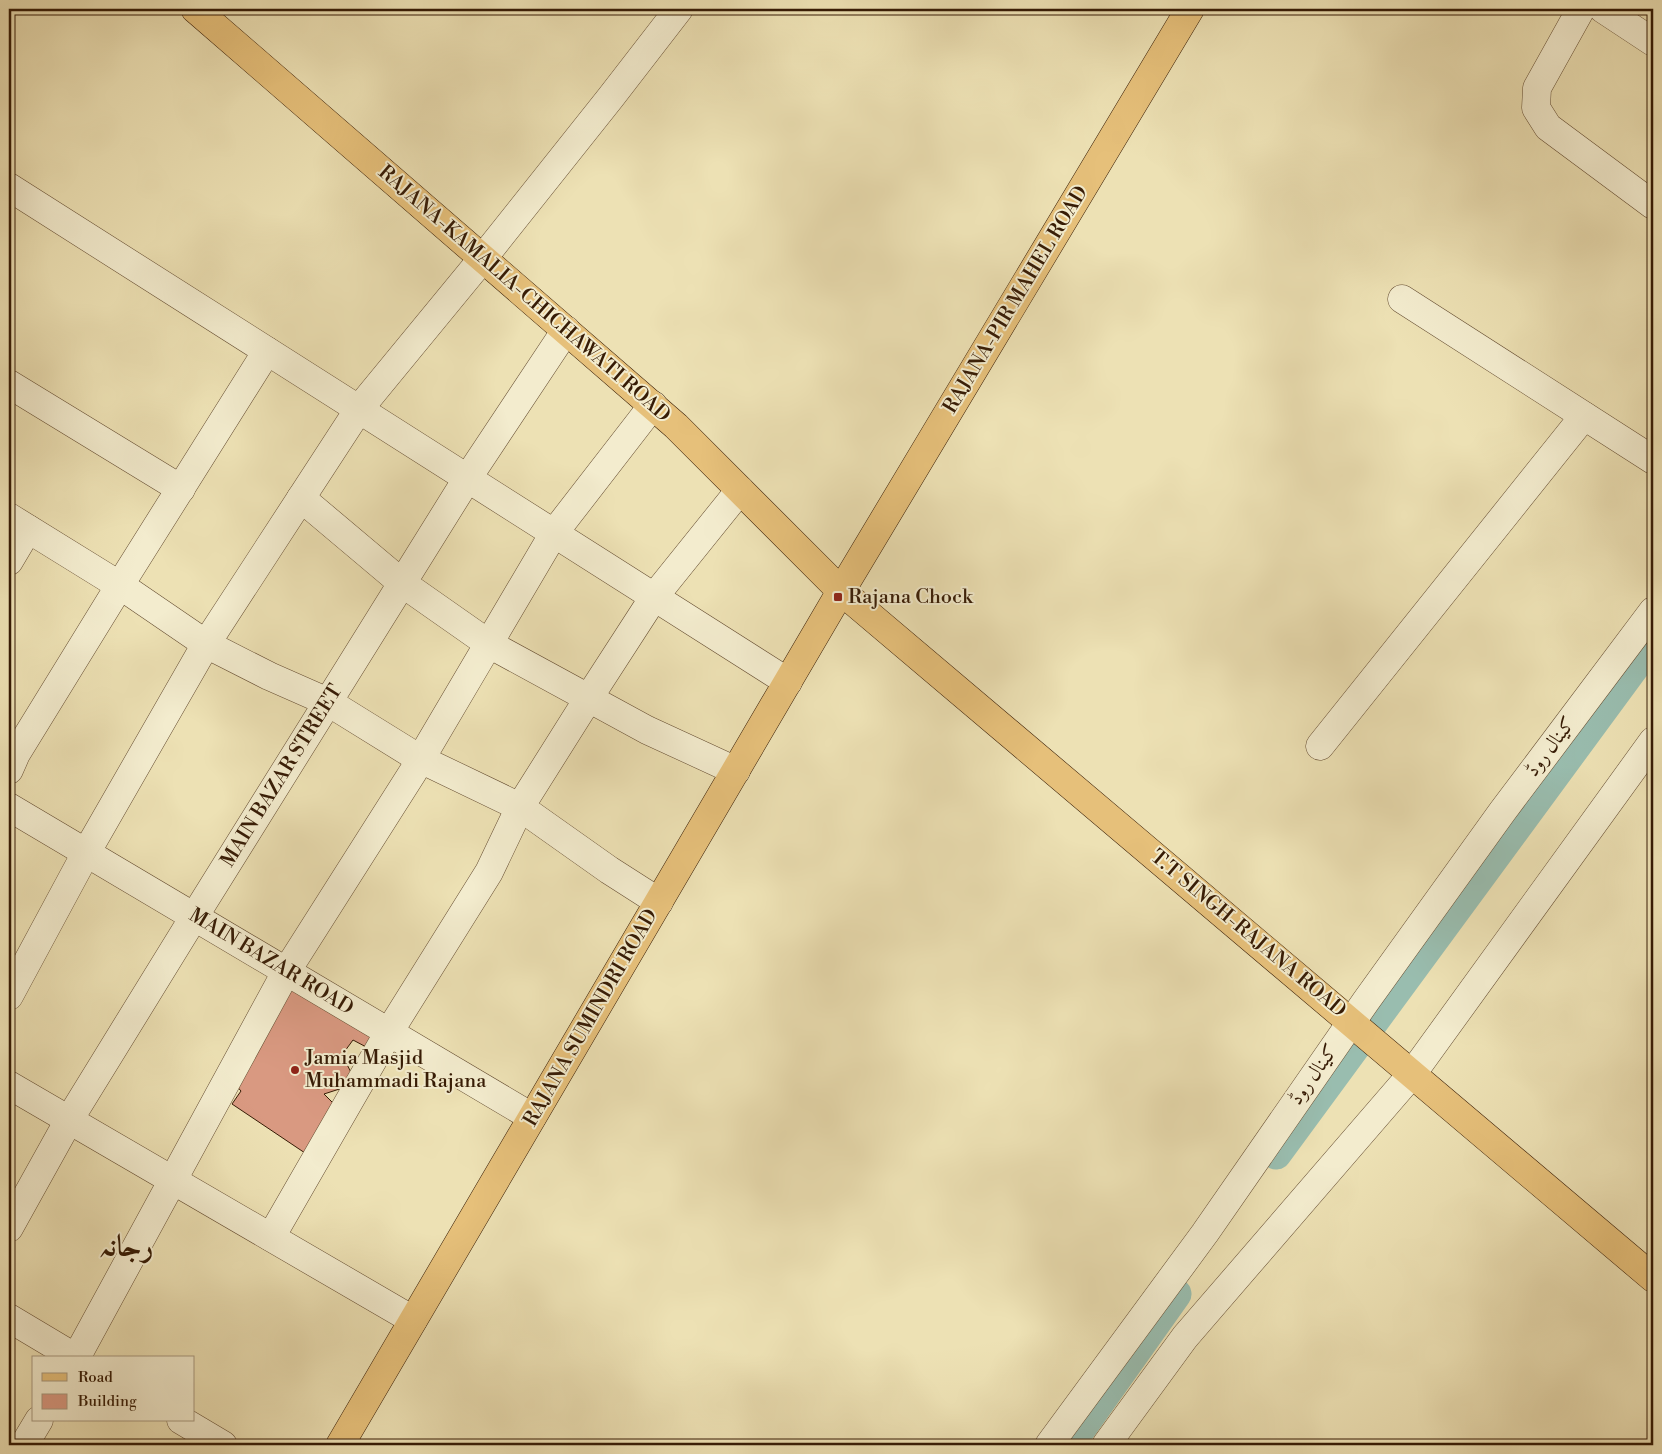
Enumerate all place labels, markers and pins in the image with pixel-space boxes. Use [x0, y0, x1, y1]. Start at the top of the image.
place label: Rajana Chock [848, 585, 974, 610]
marker: Rajana Chock [832, 591, 844, 603]
place label: Jamia Masjid Muhammadi Rajana [304, 1046, 487, 1094]
marker: Jamia Masjid Muhammadi Rajana [289, 1064, 301, 1076]

